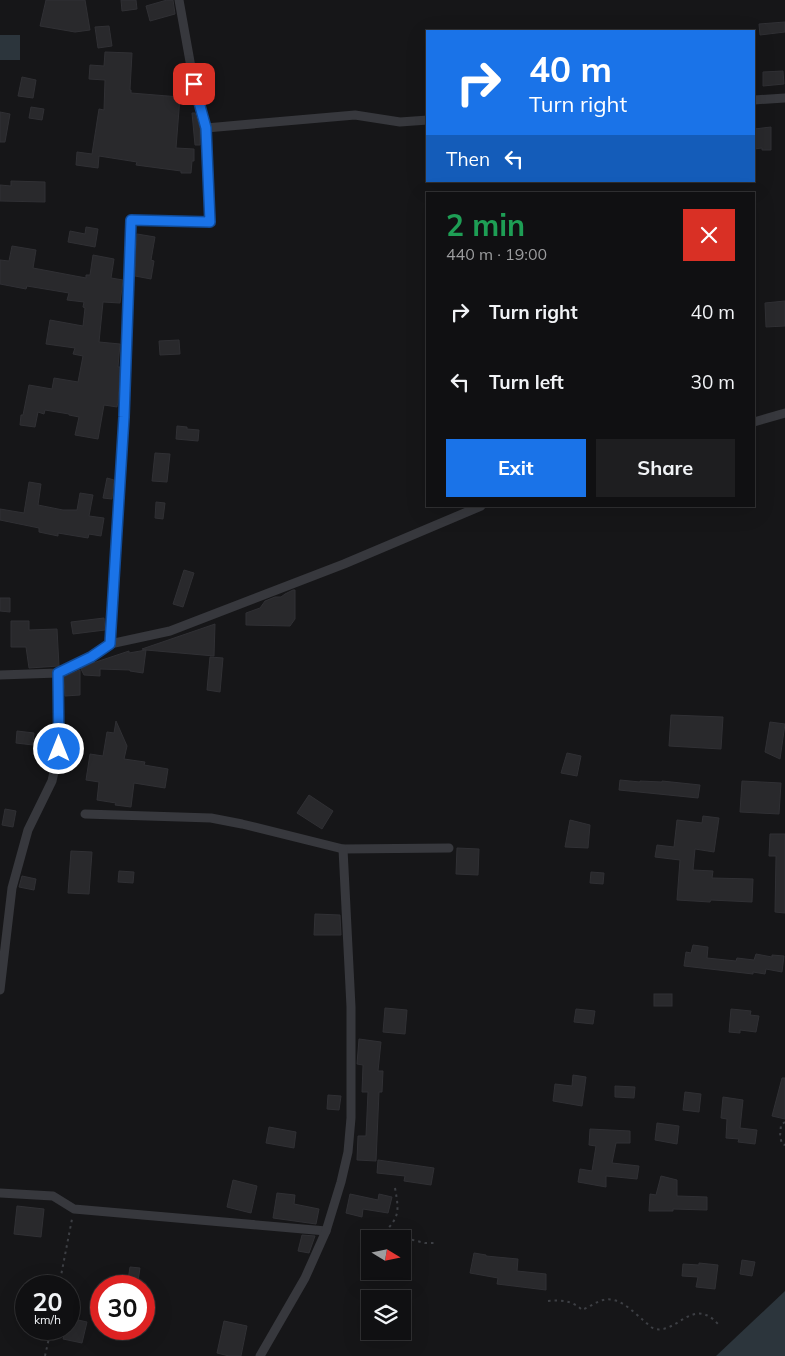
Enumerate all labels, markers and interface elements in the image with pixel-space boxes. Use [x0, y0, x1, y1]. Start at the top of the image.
text: 40 m [529, 47, 612, 91]
icon: right [446, 50, 511, 115]
pin [173, 63, 215, 105]
icon: arrive [180, 70, 208, 98]
text: Turn right [529, 90, 627, 118]
icon: left [500, 145, 528, 173]
text: Then [446, 147, 490, 171]
text: 2 min [446, 206, 525, 244]
button: close [683, 209, 735, 261]
text: 440 m · 19:00 [446, 244, 547, 264]
icon: right [446, 298, 474, 326]
text: Turn right [489, 300, 578, 324]
text: 40 m [691, 300, 735, 324]
icon: left [446, 368, 474, 396]
text: Turn left [489, 370, 564, 394]
text: 30 m [691, 370, 735, 394]
button: Exit [446, 439, 586, 497]
button: Share [596, 439, 735, 497]
position arrow [32, 722, 84, 774]
north arrow [361, 1230, 411, 1280]
map controls [361, 1230, 411, 1340]
speed limit sign: 30 [90, 1275, 155, 1340]
text: 20 [32, 1286, 63, 1317]
button: layers [361, 1290, 411, 1340]
text: km/h [34, 1312, 61, 1327]

